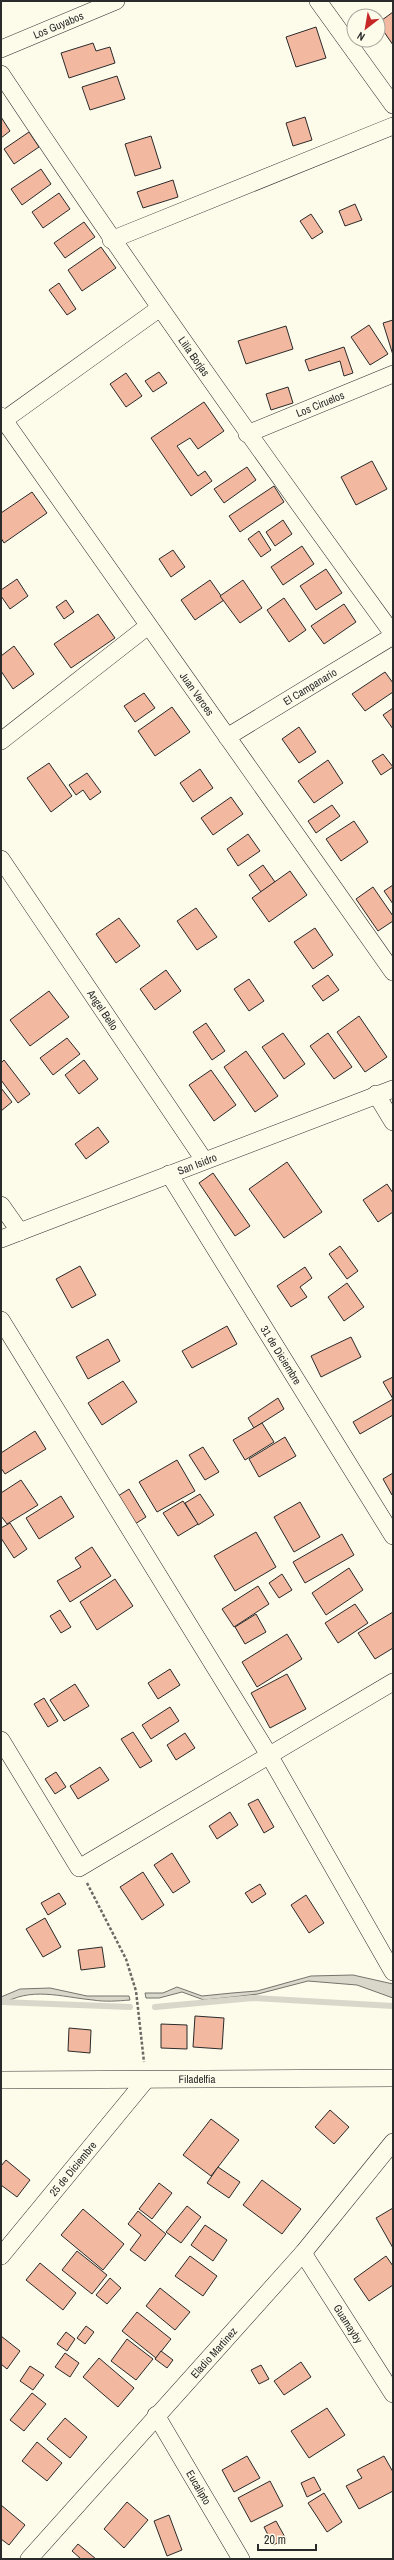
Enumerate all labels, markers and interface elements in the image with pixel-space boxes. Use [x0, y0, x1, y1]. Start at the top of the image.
street label: Los Guyabos [31, 8, 86, 42]
north arrow [346, 8, 386, 48]
text: N [354, 29, 367, 44]
street label: Lilia Borjas [175, 334, 213, 379]
street label: Los Ciruelos [294, 388, 347, 420]
street label: El Campanario [280, 665, 339, 708]
street label: Juan Veroes [177, 669, 217, 719]
street label: Angel Bello [84, 986, 121, 1033]
street label: San Isidro [175, 1150, 219, 1178]
street label: 31 de Diciembre [258, 1323, 305, 1387]
street label: Filadelfia [178, 2072, 216, 2086]
street label: 25 de Diciembre [46, 2138, 99, 2199]
street label: Guamayby [331, 2302, 366, 2346]
street label: Eladio Martinez [187, 2324, 240, 2381]
street label: Eucalipto [183, 2468, 214, 2507]
scale bar [258, 2526, 316, 2552]
text: 20 m [264, 2532, 286, 2548]

